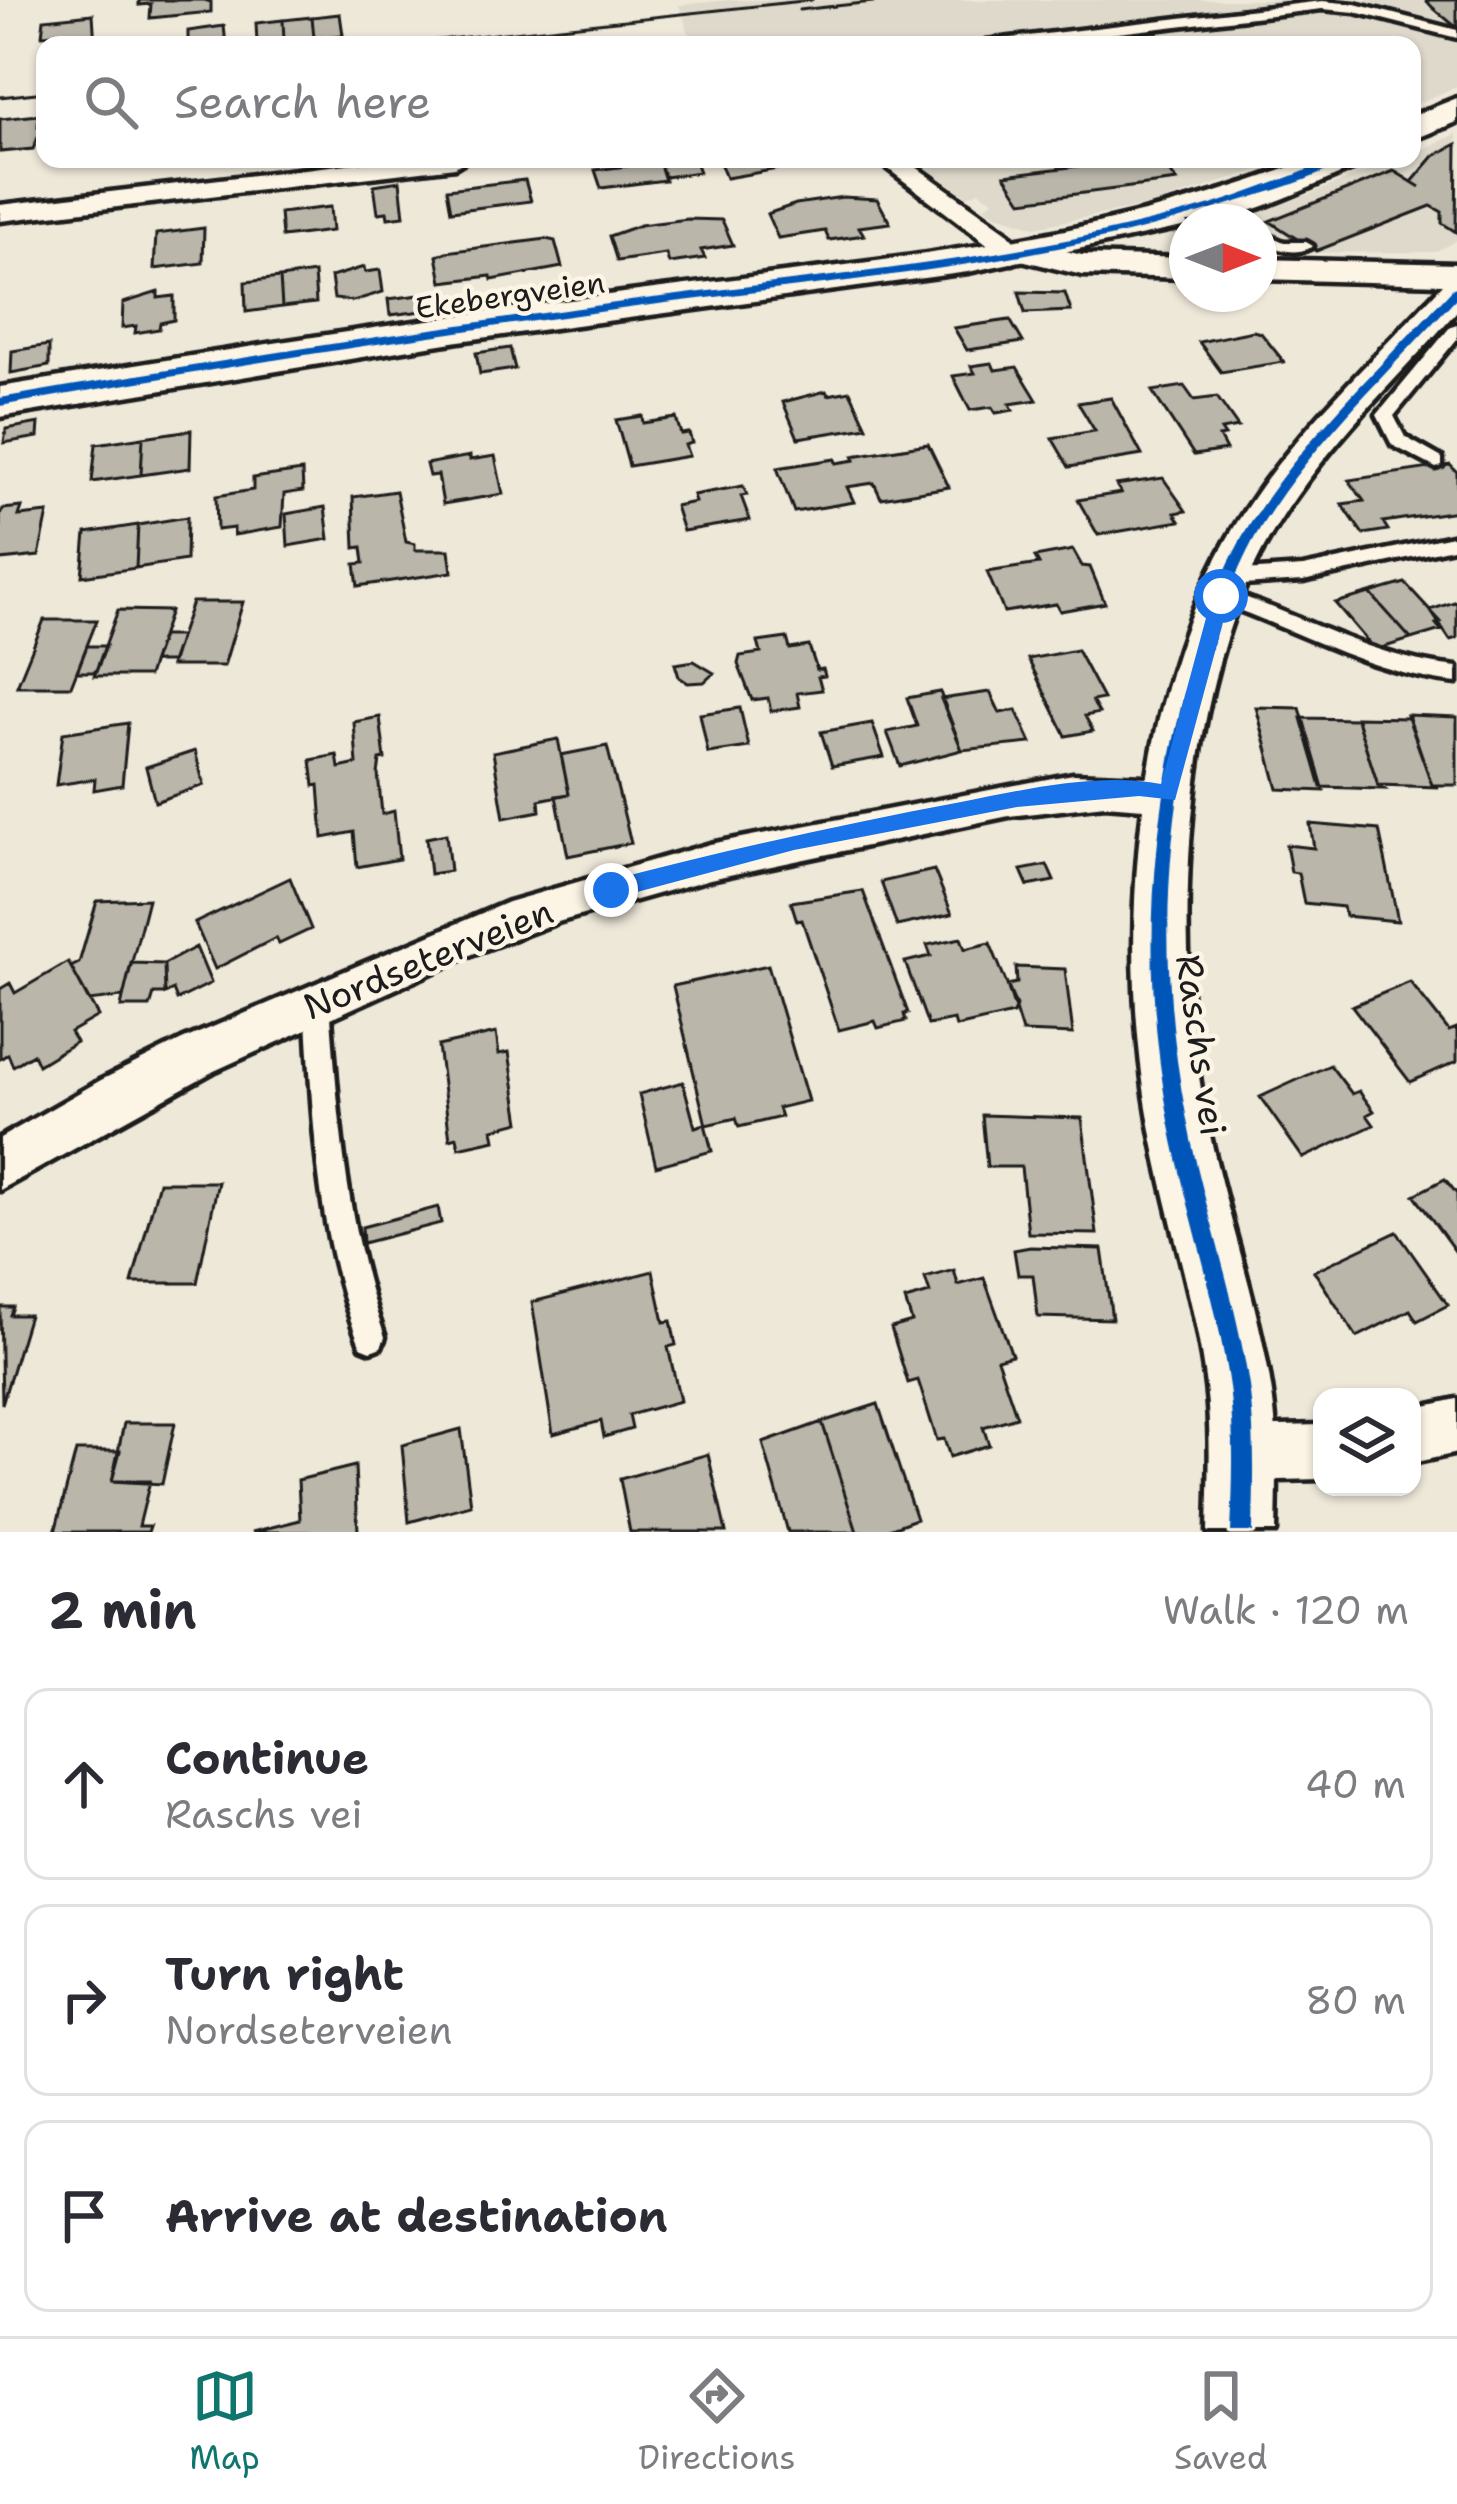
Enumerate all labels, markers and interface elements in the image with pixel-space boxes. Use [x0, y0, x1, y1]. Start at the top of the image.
search box [36, 36, 1421, 168]
icon: search [78, 69, 144, 135]
text: Search here [174, 72, 431, 132]
north arrow [1169, 204, 1277, 312]
street label: Ekebergveien [413, 261, 607, 329]
route start [1194, 569, 1248, 623]
route end [584, 863, 638, 917]
street label: Nordseterveien [296, 887, 560, 1031]
street label: Raschs vei [1164, 951, 1238, 1139]
map controls [1313, 1388, 1421, 1496]
button: layers [1313, 1388, 1421, 1496]
text: 2 min [48, 1576, 197, 1644]
text: Walk · 120 m [1163, 1584, 1409, 1636]
text: Continue [165, 1728, 369, 1788]
icon: ahead [51, 1751, 117, 1817]
text: 40 m [1305, 1758, 1406, 1810]
text: Raschs vei [165, 1788, 363, 1840]
text: Turn right [165, 1944, 404, 2004]
icon: right [51, 1967, 117, 2033]
text: 80 m [1305, 1974, 1406, 2026]
text: Nordseterveien [165, 2004, 452, 2056]
icon: arrive [51, 2183, 117, 2249]
text: Arrive at destination [165, 2186, 668, 2246]
tab: Map [189, 2363, 260, 2480]
tab: Directions [638, 2363, 796, 2480]
tab: Saved [1174, 2363, 1268, 2480]

